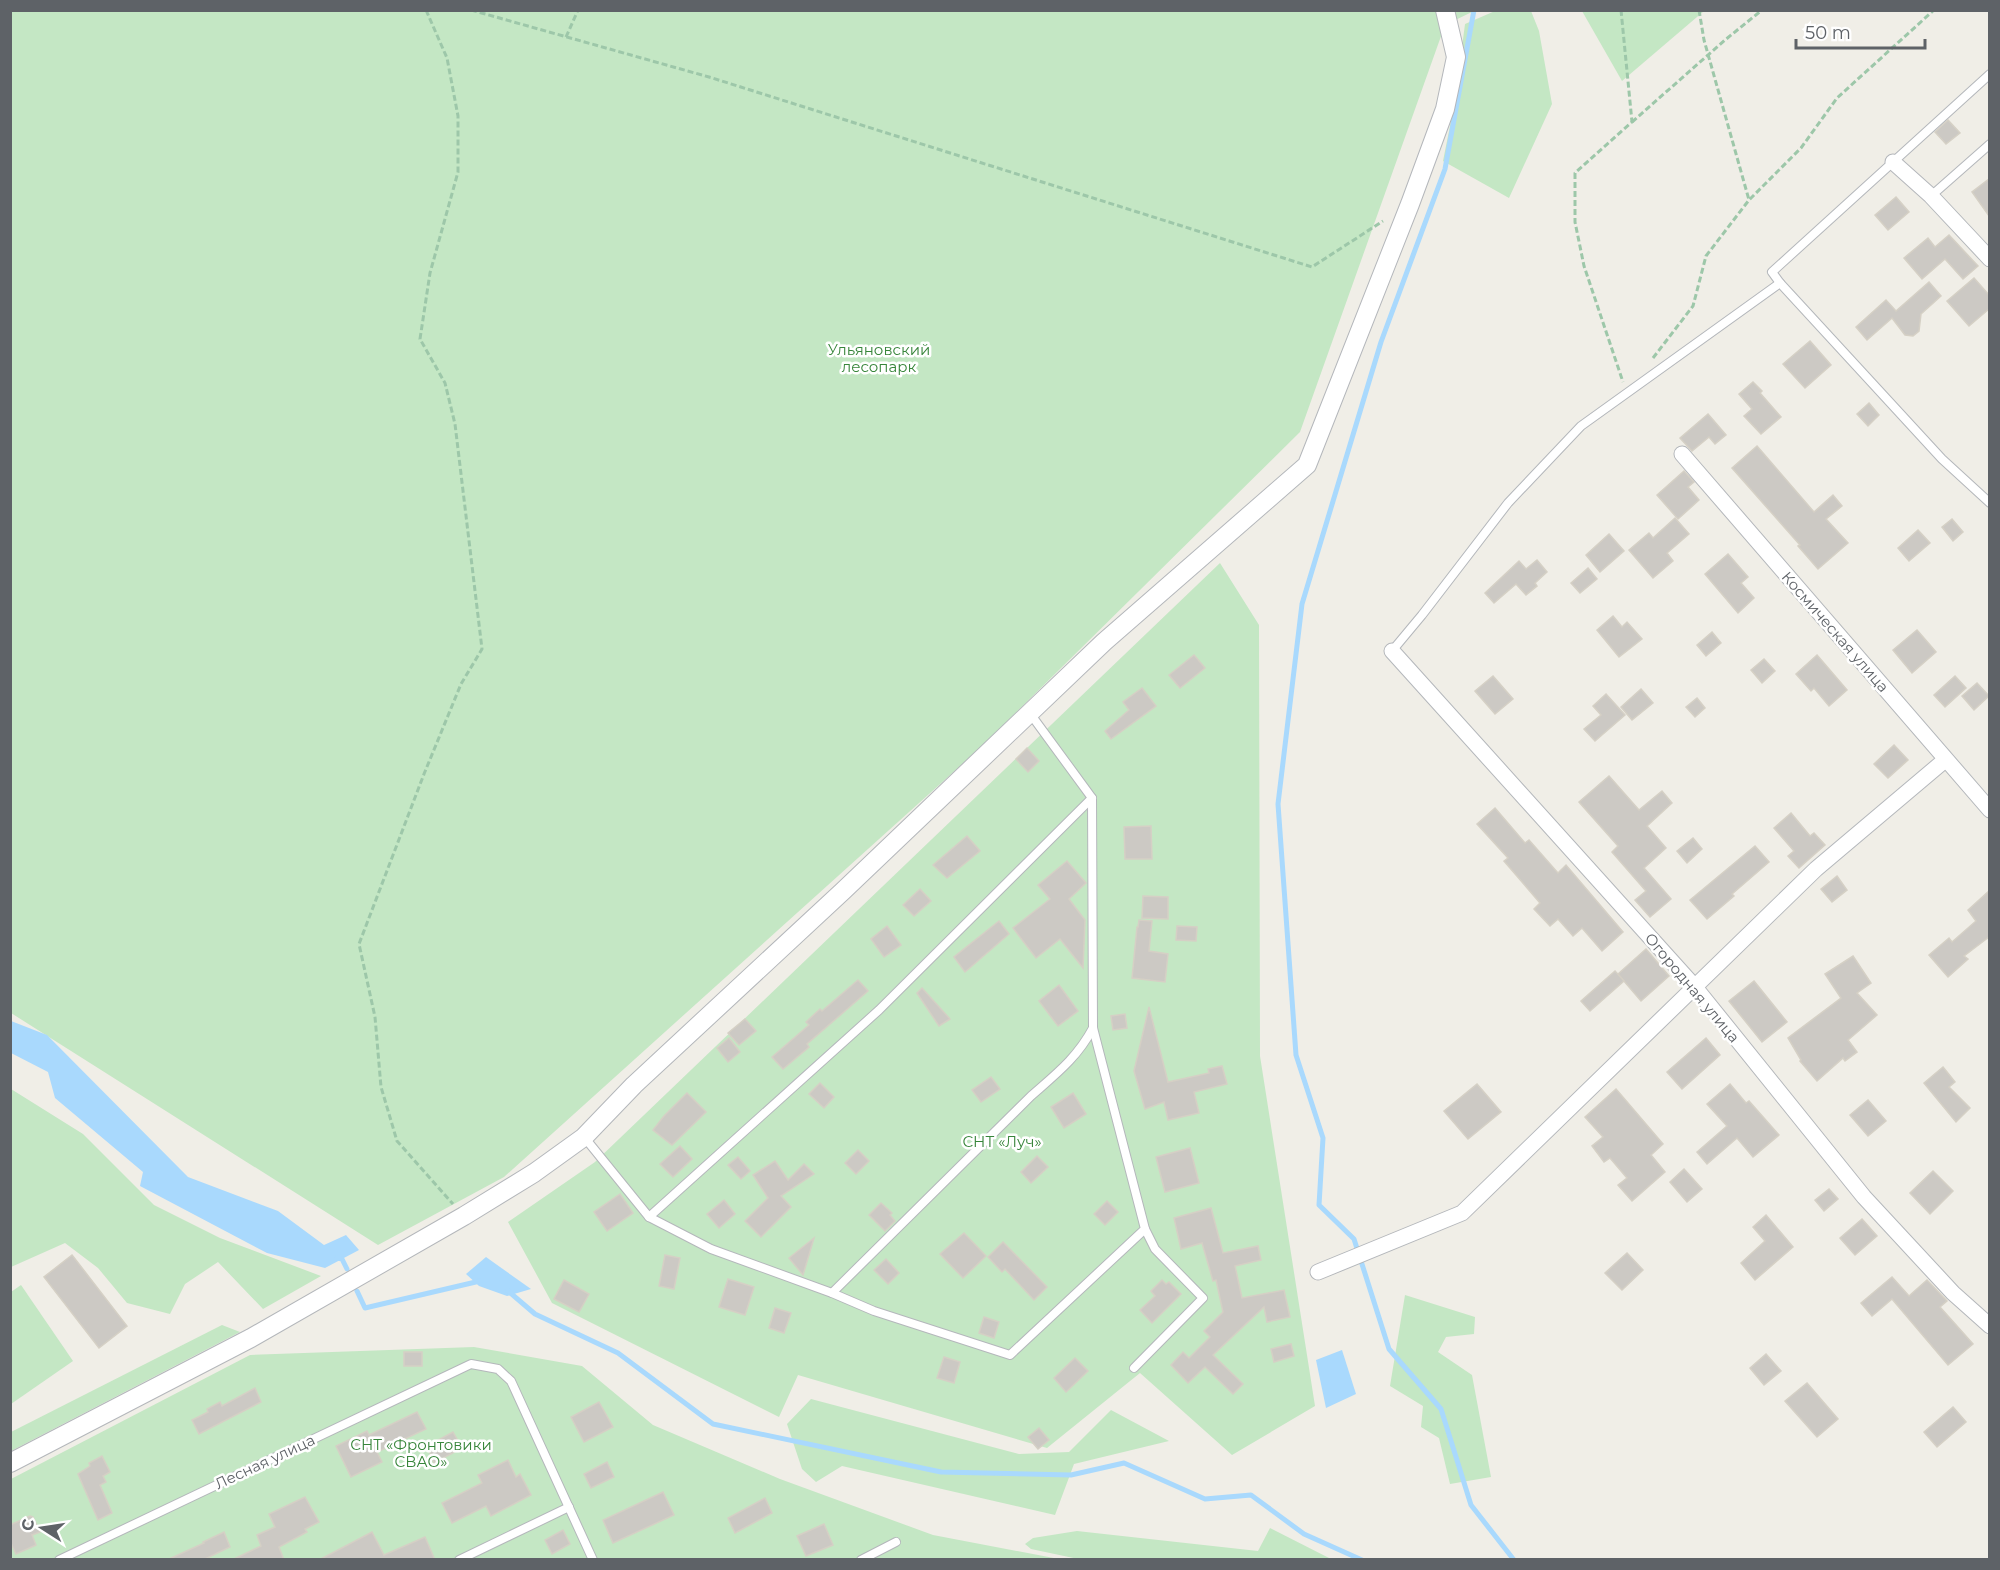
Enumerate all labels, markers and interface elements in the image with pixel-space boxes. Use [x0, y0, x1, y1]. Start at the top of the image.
scale bar [1796, 12, 1925, 50]
text: 50 m [1805, 22, 1851, 44]
park label: Ульяновский лесопарк [828, 340, 930, 376]
street label: Космическая улица [1778, 567, 1893, 696]
street label: Огородная улица [1641, 929, 1744, 1046]
park label: СНТ «Луч» [962, 1132, 1042, 1151]
street label: Лесная улица [212, 1430, 318, 1493]
park label: СНТ «Фронтовики СВАО» [350, 1435, 492, 1471]
north arrow [12, 1498, 72, 1558]
text: С [17, 1517, 38, 1533]

